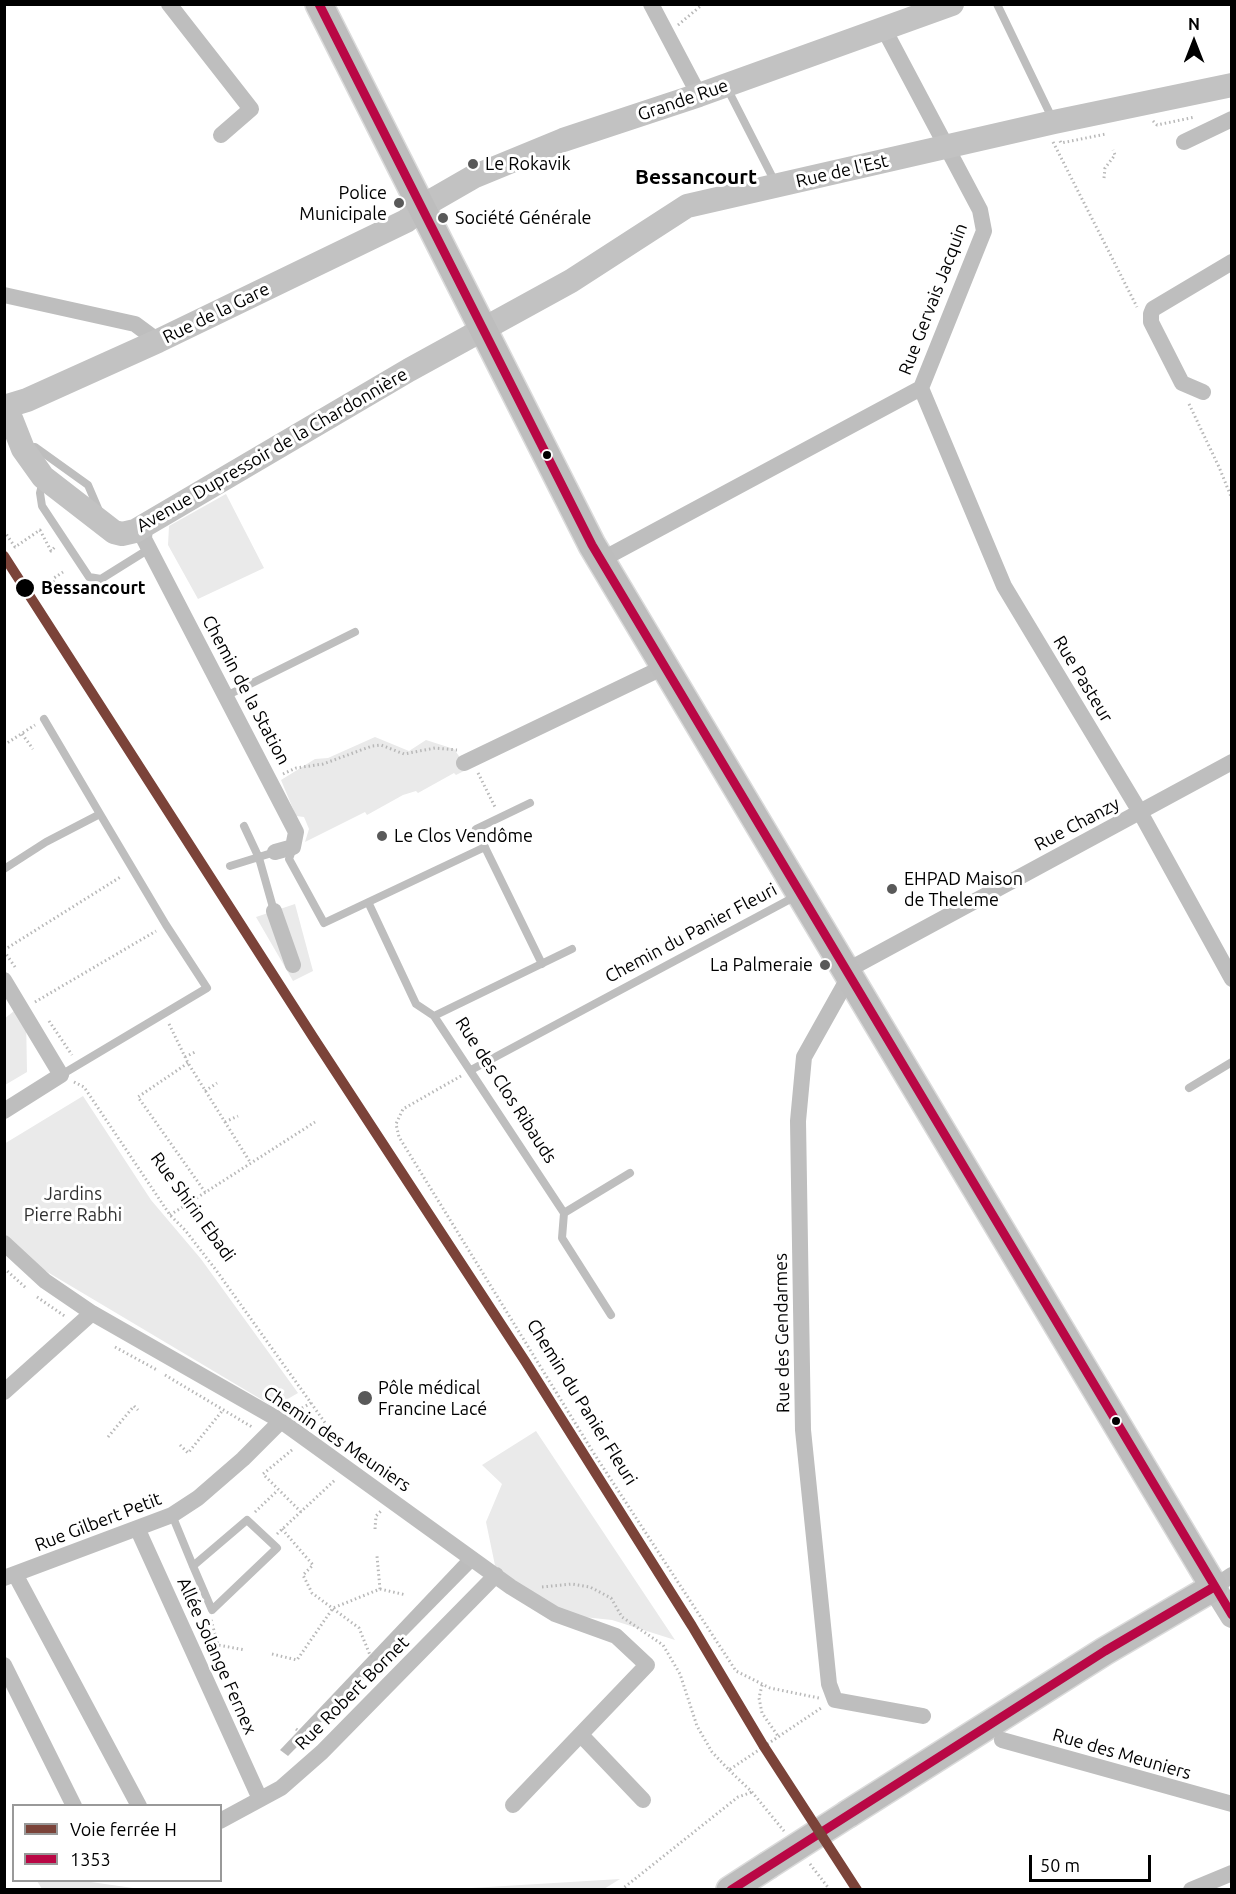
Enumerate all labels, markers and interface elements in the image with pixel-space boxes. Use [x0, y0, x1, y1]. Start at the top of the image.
north arrow [1164, 12, 1224, 72]
text: N [1188, 15, 1200, 33]
street label: Grande Rue [635, 74, 731, 126]
street label: Rue de l'Est [794, 150, 890, 192]
place label: Le Rokavik [485, 153, 570, 175]
marker: Le Rokavik [466, 157, 480, 171]
district label: Bessancourt [635, 164, 757, 190]
place label: Police Municipale [299, 182, 387, 224]
marker: Police Municipale [392, 196, 406, 210]
place label: Société Générale [455, 207, 592, 229]
marker: Société Générale [436, 211, 450, 225]
street label: Rue Gervais Jacquin [894, 220, 972, 378]
street label: Rue de la Gare [159, 278, 273, 348]
street label: Avenue Dupressoir de la Chardonnière [133, 363, 411, 537]
unlabelled marker [541, 449, 553, 461]
marker: Bessancourt [14, 577, 36, 599]
place label: Bessancourt [41, 577, 146, 599]
street label: Chemin de la Station [197, 612, 295, 768]
street label: Rue Pasteur [1049, 632, 1117, 726]
street label: Rue Chanzy [1031, 793, 1123, 855]
place label: Le Clos Vendôme [394, 825, 533, 847]
marker: Le Clos Vendôme [375, 829, 389, 843]
place label: EHPAD Maison de Theleme [904, 868, 1023, 910]
street label: Chemin du Panier Fleuri [601, 879, 781, 987]
marker: EHPAD Maison de Theleme [885, 882, 899, 896]
place label: La Palmeraie [710, 954, 813, 976]
marker: La Palmeraie [818, 958, 832, 972]
street label: Rue des Clos Ribauds [451, 1013, 561, 1167]
street label: Rue Shirin Ebadi [146, 1148, 240, 1266]
park label: Jardins Pierre Rabhi [24, 1183, 122, 1226]
street label: Rue des Gendarmes [770, 1253, 794, 1413]
street label: Chemin du Panier Fleuri [522, 1315, 642, 1489]
place label: Pôle médical Francine Lacé [378, 1377, 487, 1420]
street label: Chemin des Meuniers [259, 1382, 415, 1496]
marker: Pôle médical Francine Lacé [356, 1389, 374, 1407]
unlabelled marker [1110, 1415, 1122, 1427]
street label: Rue Gilbert Petit [32, 1488, 164, 1556]
street label: Allée Solange Fernex [173, 1574, 261, 1738]
street label: Rue Robert Bornet [291, 1632, 413, 1754]
street label: Rue des Meuniers [1050, 1724, 1194, 1784]
legend [12, 1804, 222, 1882]
text: Voie ferrée H [70, 1819, 177, 1839]
scale bar [1032, 1843, 1154, 1881]
text: 1353 [70, 1849, 111, 1869]
text: 50 m [1040, 1855, 1080, 1875]

